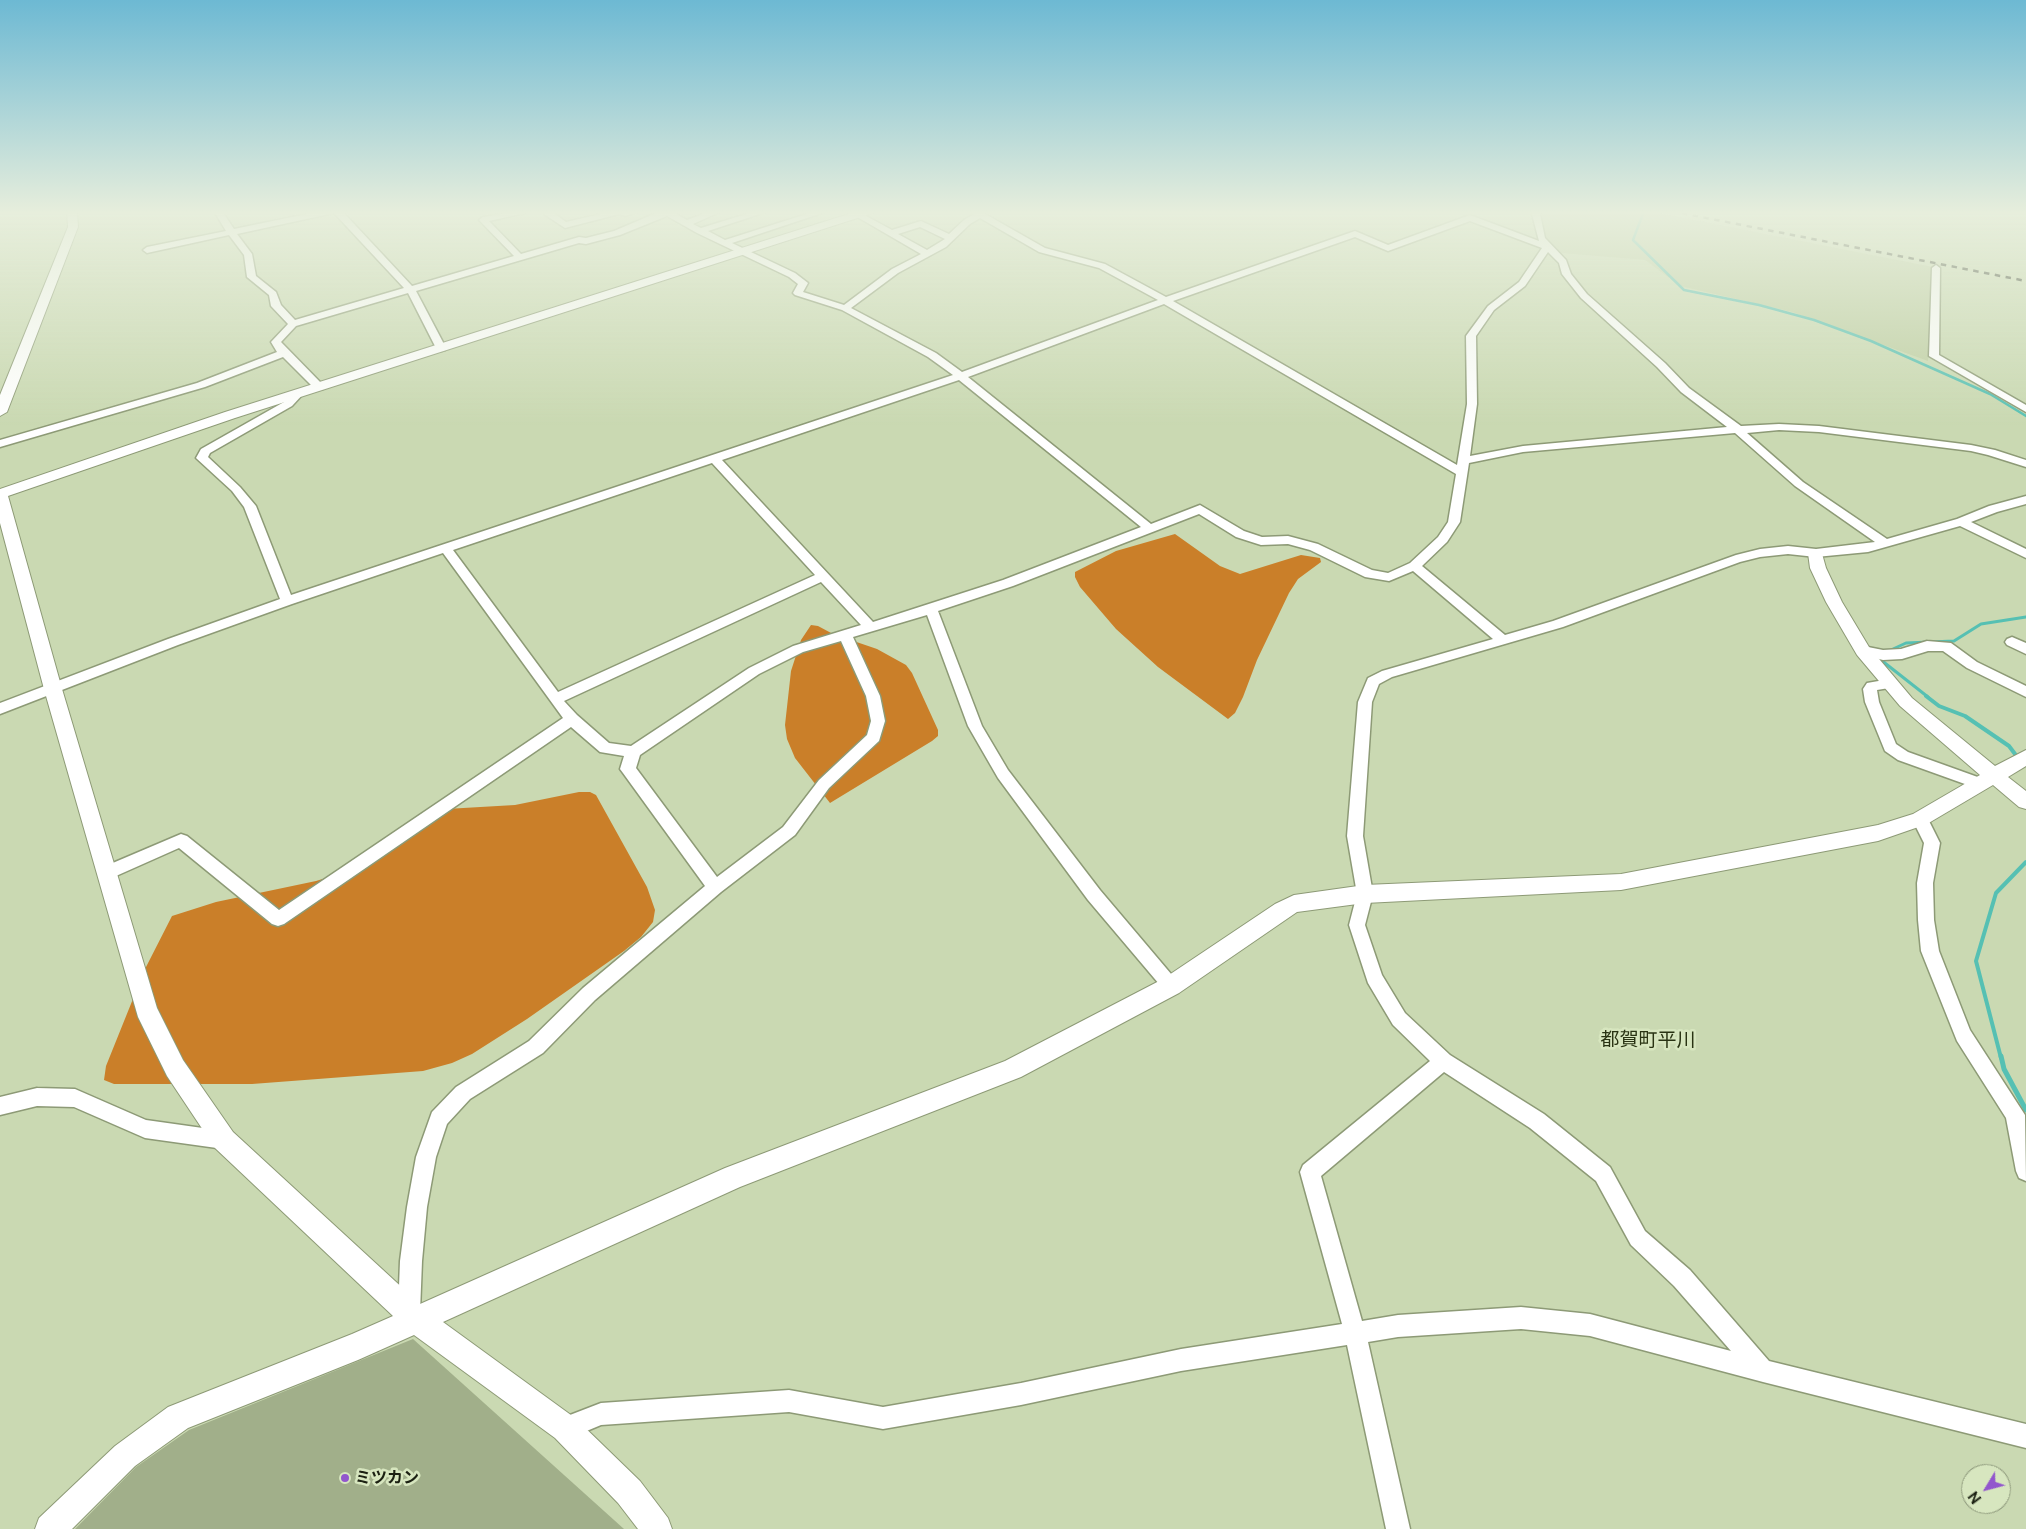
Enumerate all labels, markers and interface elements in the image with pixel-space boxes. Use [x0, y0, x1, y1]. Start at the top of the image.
district label: 都賀町平川 [1601, 1029, 1695, 1051]
north arrow [1961, 1464, 2011, 1514]
place label: ミツカン [355, 1468, 419, 1488]
marker: ミツカン [339, 1472, 351, 1484]
text: N [1965, 1488, 1985, 1507]

